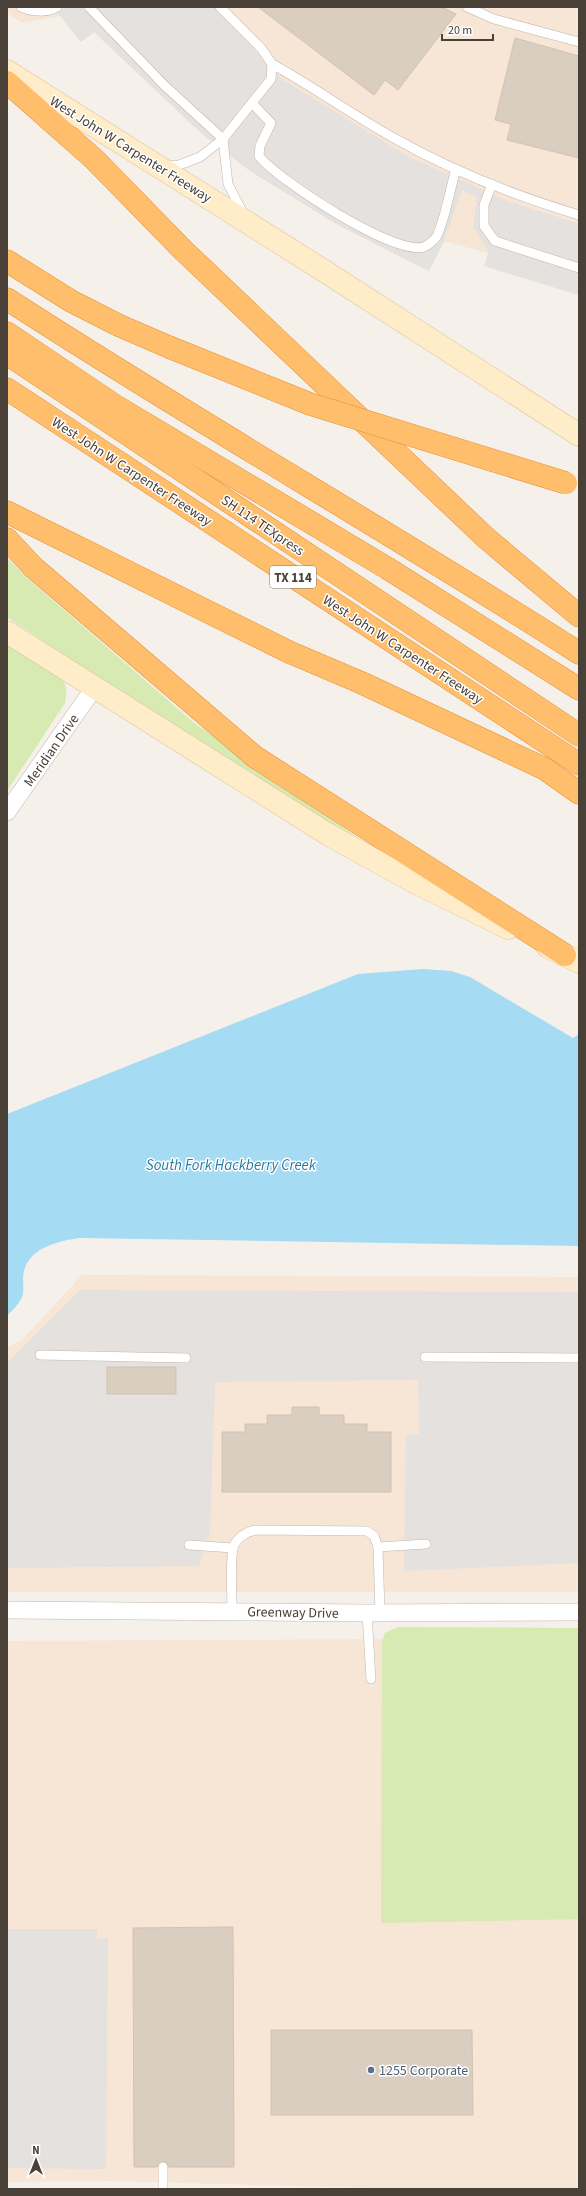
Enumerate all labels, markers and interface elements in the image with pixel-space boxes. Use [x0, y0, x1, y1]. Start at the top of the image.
scale bar [442, 16, 493, 42]
text: 20 m [448, 22, 472, 39]
street label: West John W Carpenter Freeway [46, 92, 216, 208]
street label: West John W Carpenter Freeway [47, 412, 216, 532]
street label: SH 114 TEXpress [217, 491, 308, 561]
road number: TX 114 [270, 566, 316, 588]
street label: West John W Carpenter Freeway [318, 590, 487, 710]
street label: Meridian Drive [19, 710, 84, 791]
water label: South Fork Hackberry Creek [146, 1155, 317, 1176]
street label: Greenway Drive [247, 1602, 339, 1624]
place label: 1255 Corporate [379, 2061, 468, 2081]
marker: 1255 Corporate [366, 2065, 376, 2075]
north arrow [16, 2140, 56, 2180]
text: N [32, 2143, 40, 2158]

